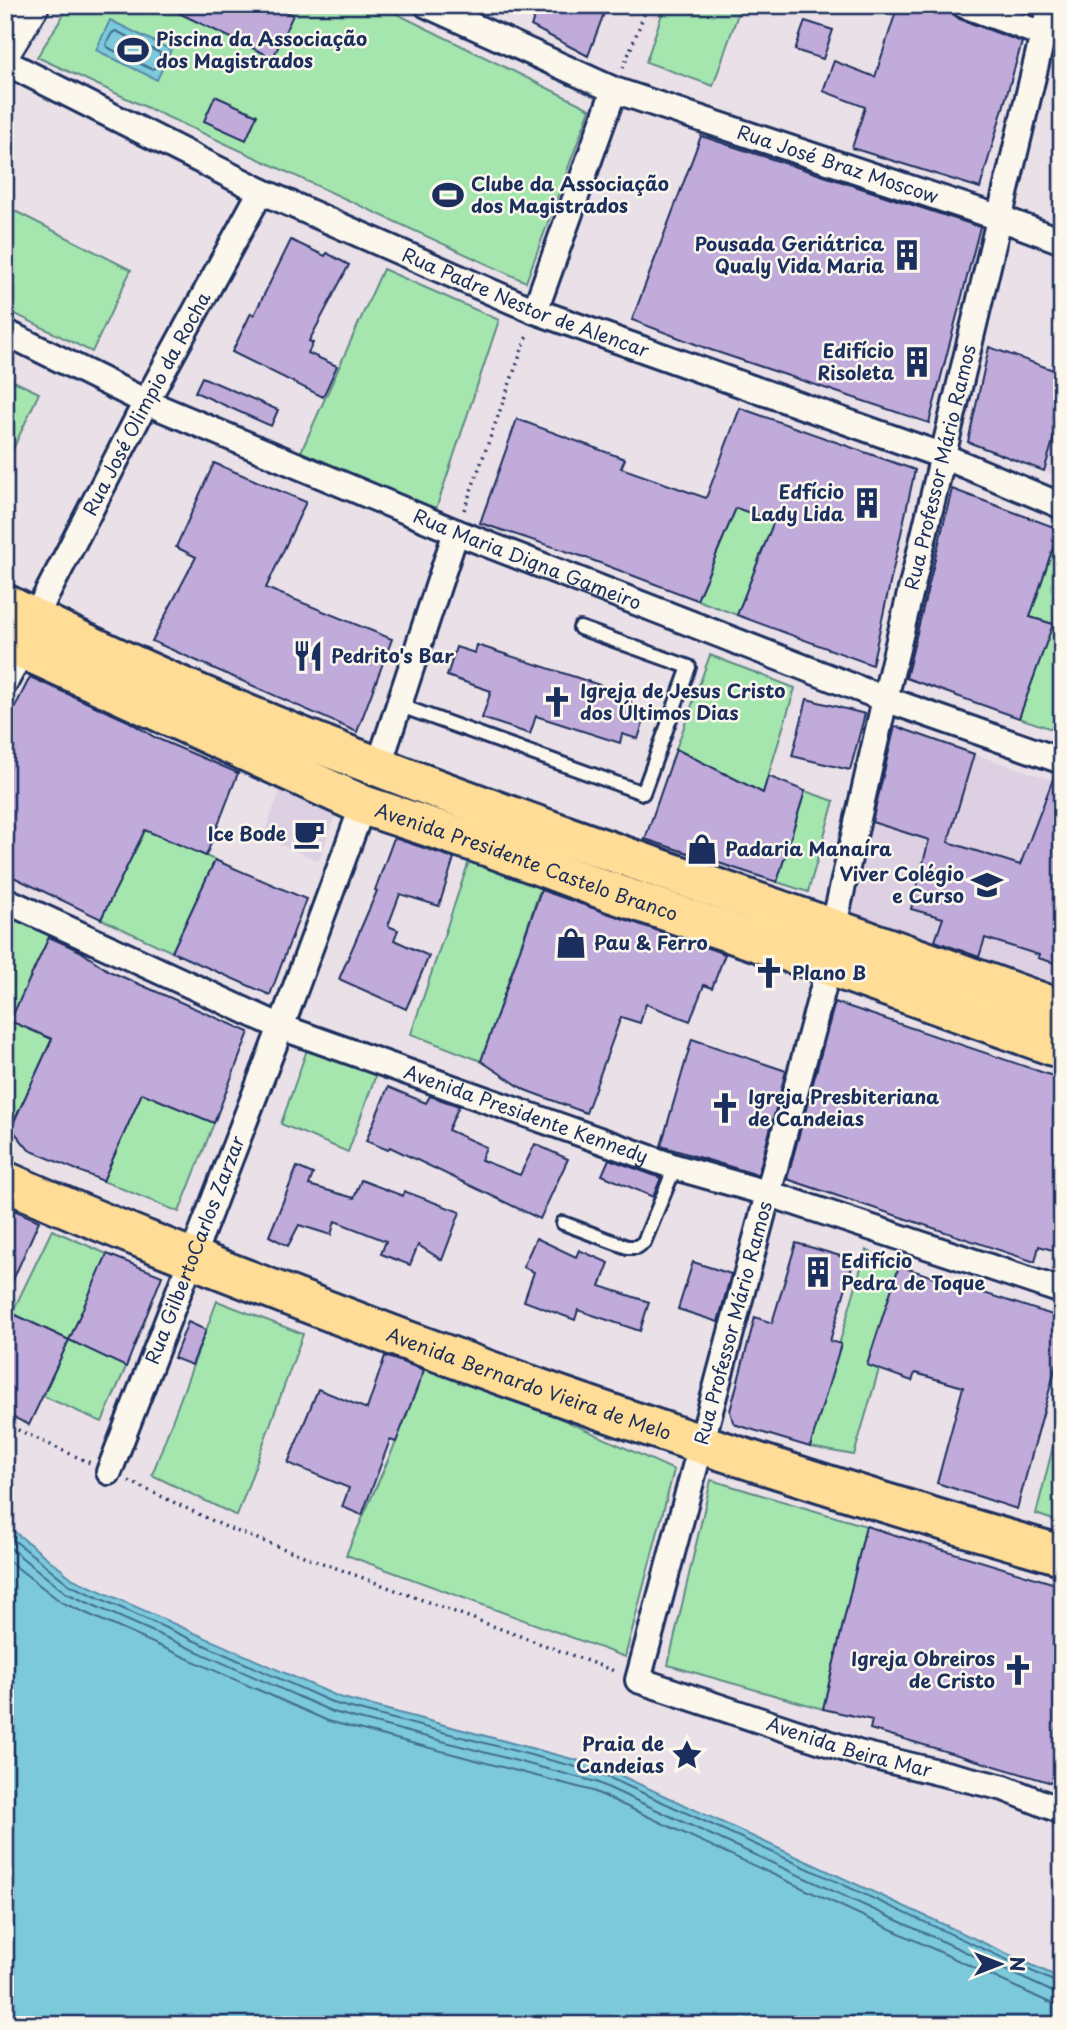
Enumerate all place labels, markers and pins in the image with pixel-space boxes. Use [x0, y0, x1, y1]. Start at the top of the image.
place label: Piscina da Associação dos Magistrados [156, 24, 367, 74]
sports icon: Piscina da Associação dos Magistrados [116, 33, 150, 67]
place label: Clube da Associação dos Magistrados [471, 169, 669, 219]
sports icon: Clube da Associação dos Magistrados [431, 178, 465, 212]
place label: Pousada Geriátrica Qualy Vida Maria [695, 229, 884, 279]
building icon: Pousada Geriátrica Qualy Vida Maria [890, 238, 924, 272]
place label: Edifício Risoleta [817, 336, 894, 386]
building icon: Edifício Risoleta [900, 345, 934, 379]
place label: Edfício Lady Lida [751, 477, 844, 527]
building icon: Edfício Lady Lida [850, 486, 884, 520]
restaurant icon: Pedrito's Bar [291, 639, 325, 673]
place label: Pedrito's Bar [331, 641, 454, 669]
place label: Igreja de Jesus Cristo dos Últimos Dias [580, 676, 785, 726]
church icon: Igreja de Jesus Cristo dos Últimos Dias [540, 685, 574, 719]
cafe icon: Ice Bode [292, 817, 326, 851]
place label: Ice Bode [208, 819, 286, 847]
shop icon: Padaria Manaíra [685, 832, 719, 866]
place label: Padaria Manaíra [725, 834, 892, 862]
place label: Viver Colégio e Curso [839, 859, 964, 909]
school or university icon: Viver Colégio e Curso [970, 868, 1004, 902]
shop icon: Pau & Ferro [554, 926, 588, 960]
place label: Pau & Ferro [594, 928, 708, 956]
church icon: Plano B [752, 956, 786, 990]
place label: Plano B [792, 958, 866, 986]
place label: Igreja Presbiteriana de Candeias [748, 1082, 939, 1132]
church icon: Igreja Presbiteriana de Candeias [708, 1091, 742, 1125]
place label: Edifício Pedra de Toque [841, 1246, 986, 1296]
building icon: Edifício Pedra de Toque [801, 1255, 835, 1289]
place label: Igreja Obreiros de Cristo [851, 1644, 995, 1694]
church icon: Igreja Obreiros de Cristo [1001, 1653, 1035, 1687]
place label: Praia de Candeias [576, 1729, 664, 1779]
place icon: Praia de Candeias [670, 1738, 704, 1772]

